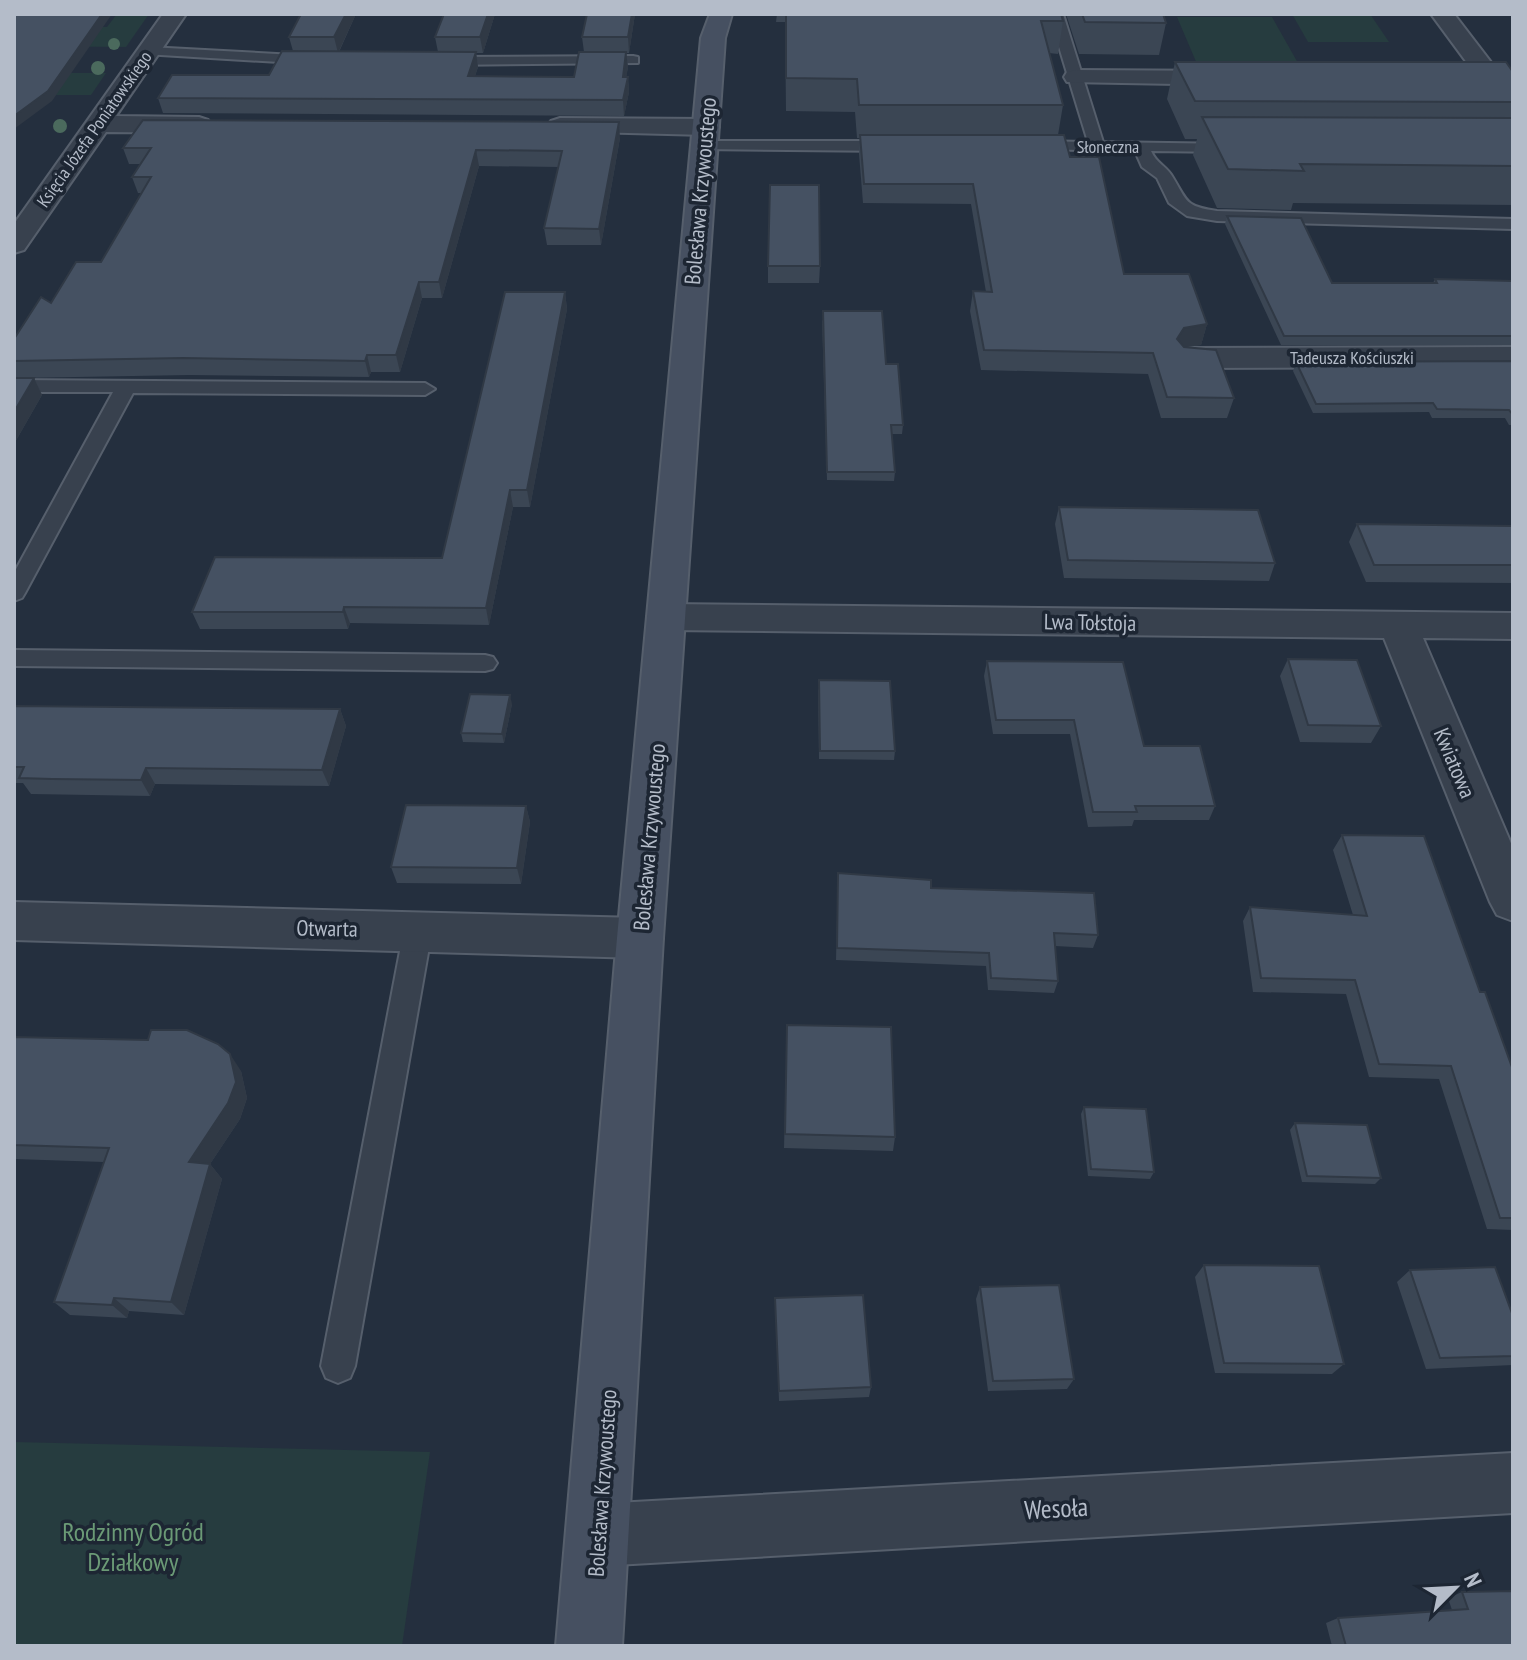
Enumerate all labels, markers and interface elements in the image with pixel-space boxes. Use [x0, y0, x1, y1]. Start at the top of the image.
street label: Księcia Józefa Poniatowskiego [31, 46, 157, 212]
street label: Bolesława Krzywoustego [678, 96, 722, 286]
street label: Słoneczna [1077, 135, 1139, 158]
street label: Tadeusza Kościuszki [1290, 346, 1414, 369]
street label: Lwa Tołstoja [1044, 607, 1136, 637]
street label: Kwiatowa [1428, 724, 1482, 802]
street label: Bolesława Krzywoustego [627, 742, 671, 932]
street label: Otwarta [296, 913, 358, 943]
street label: Bolesława Krzywoustego [581, 1388, 623, 1578]
street label: Wesoła [1023, 1490, 1089, 1526]
park label: Rodzinny Ogród Działkowy [62, 1515, 204, 1578]
north arrow [1415, 1548, 1495, 1628]
text: N [1458, 1569, 1488, 1591]

